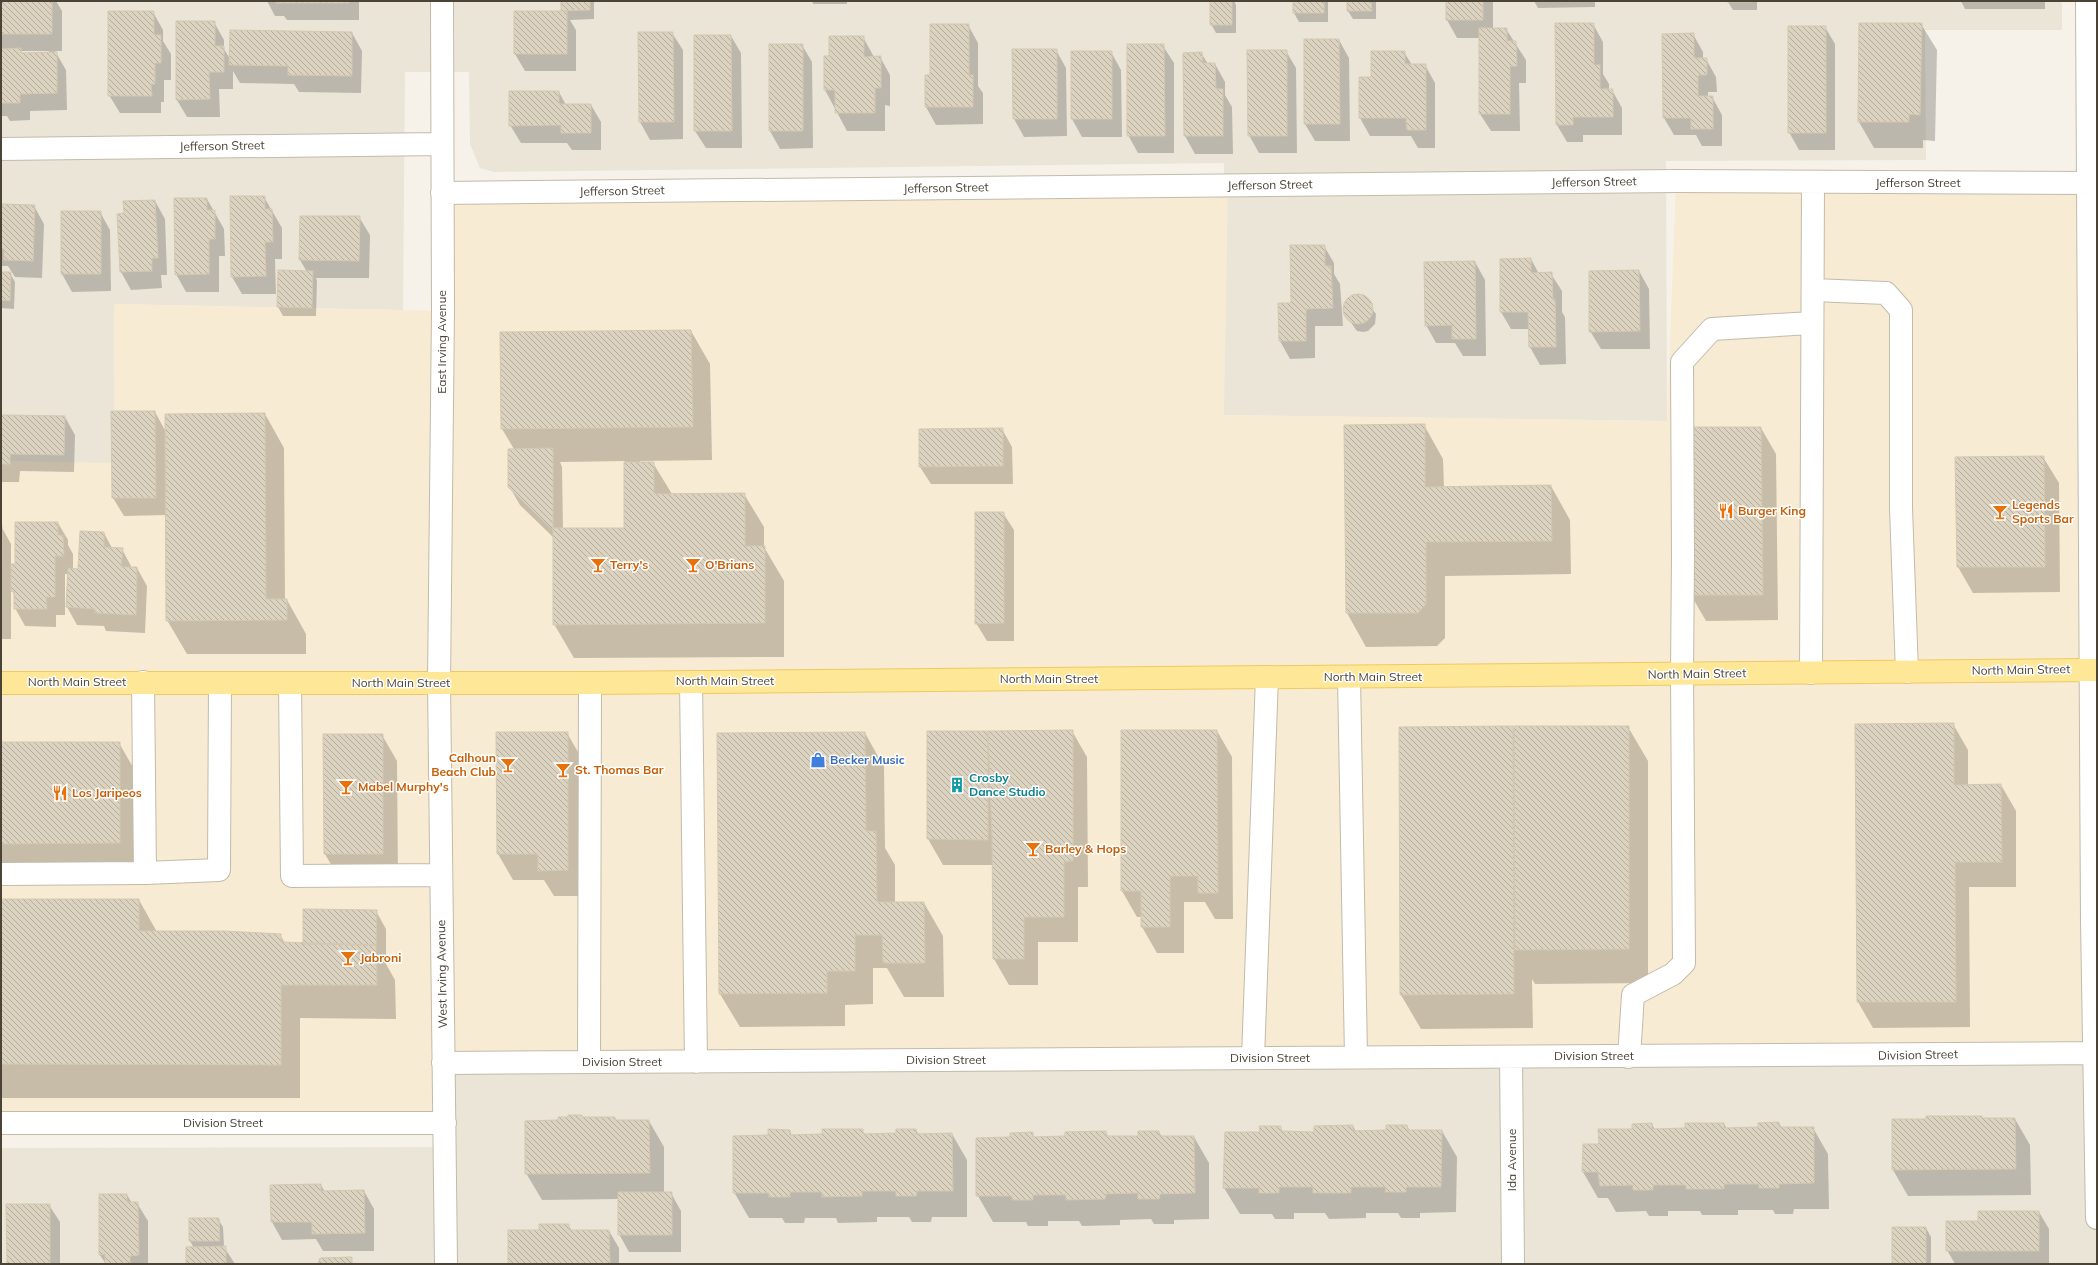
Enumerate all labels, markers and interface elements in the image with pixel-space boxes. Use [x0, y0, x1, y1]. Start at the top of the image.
street label: Jefferson Street [179, 137, 265, 154]
street label: Jefferson Street [1551, 173, 1637, 190]
street label: Jefferson Street [1875, 175, 1961, 190]
street label: Jefferson Street [1227, 176, 1313, 193]
street label: Jefferson Street [903, 179, 989, 196]
street label: Jefferson Street [579, 182, 665, 199]
street label: East Irving Avenue [434, 290, 449, 394]
place label: Legends Sports Bar [2012, 497, 2074, 526]
restaurant icon: Burger King [1717, 502, 1735, 520]
place label: Burger King [1738, 503, 1806, 518]
bar icon: Legends Sports Bar [1991, 503, 2009, 521]
bar icon: Terry's [589, 556, 607, 574]
bar icon: O'Brians [684, 556, 702, 574]
place label: Terry's [610, 557, 648, 572]
place label: O'Brians [705, 557, 754, 572]
street label: North Main Street [1972, 661, 2070, 678]
street label: North Main Street [1648, 665, 1746, 682]
street label: North Main Street [1324, 669, 1422, 684]
street label: North Main Street [1000, 671, 1098, 686]
street label: North Main Street [676, 673, 774, 688]
street label: North Main Street [28, 674, 126, 689]
street label: North Main Street [352, 675, 450, 690]
place label: Calhoun Beach Club [431, 750, 496, 779]
shop icon: Becker Music [809, 751, 827, 769]
place label: Becker Music [830, 752, 905, 767]
bar icon: Calhoun Beach Club [499, 756, 517, 774]
bar icon: St. Thomas Bar [554, 761, 572, 779]
place label: St. Thomas Bar [575, 762, 664, 777]
place label: Crosby Dance Studio [969, 770, 1046, 799]
building icon: Crosby Dance Studio [948, 776, 966, 794]
bar icon: Mabel Murphy's [337, 778, 355, 796]
place label: Mabel Murphy's [358, 779, 449, 794]
restaurant icon: Los Jaripeos [51, 784, 69, 802]
place label: Los Jaripeos [72, 785, 142, 800]
bar icon: Barley & Hops [1024, 840, 1042, 858]
place label: Barley & Hops [1045, 841, 1126, 856]
street label: West Irving Avenue [433, 920, 450, 1028]
bar icon: Jabroni [339, 949, 357, 967]
place label: Jabroni [360, 950, 401, 965]
street label: Division Street [1878, 1046, 1958, 1063]
street label: Division Street [1554, 1048, 1634, 1063]
street label: Division Street [1230, 1050, 1310, 1065]
street label: Division Street [906, 1052, 986, 1067]
street label: Division Street [582, 1054, 662, 1069]
street label: Division Street [183, 1115, 263, 1130]
street label: Ida Avenue [1504, 1129, 1519, 1191]

